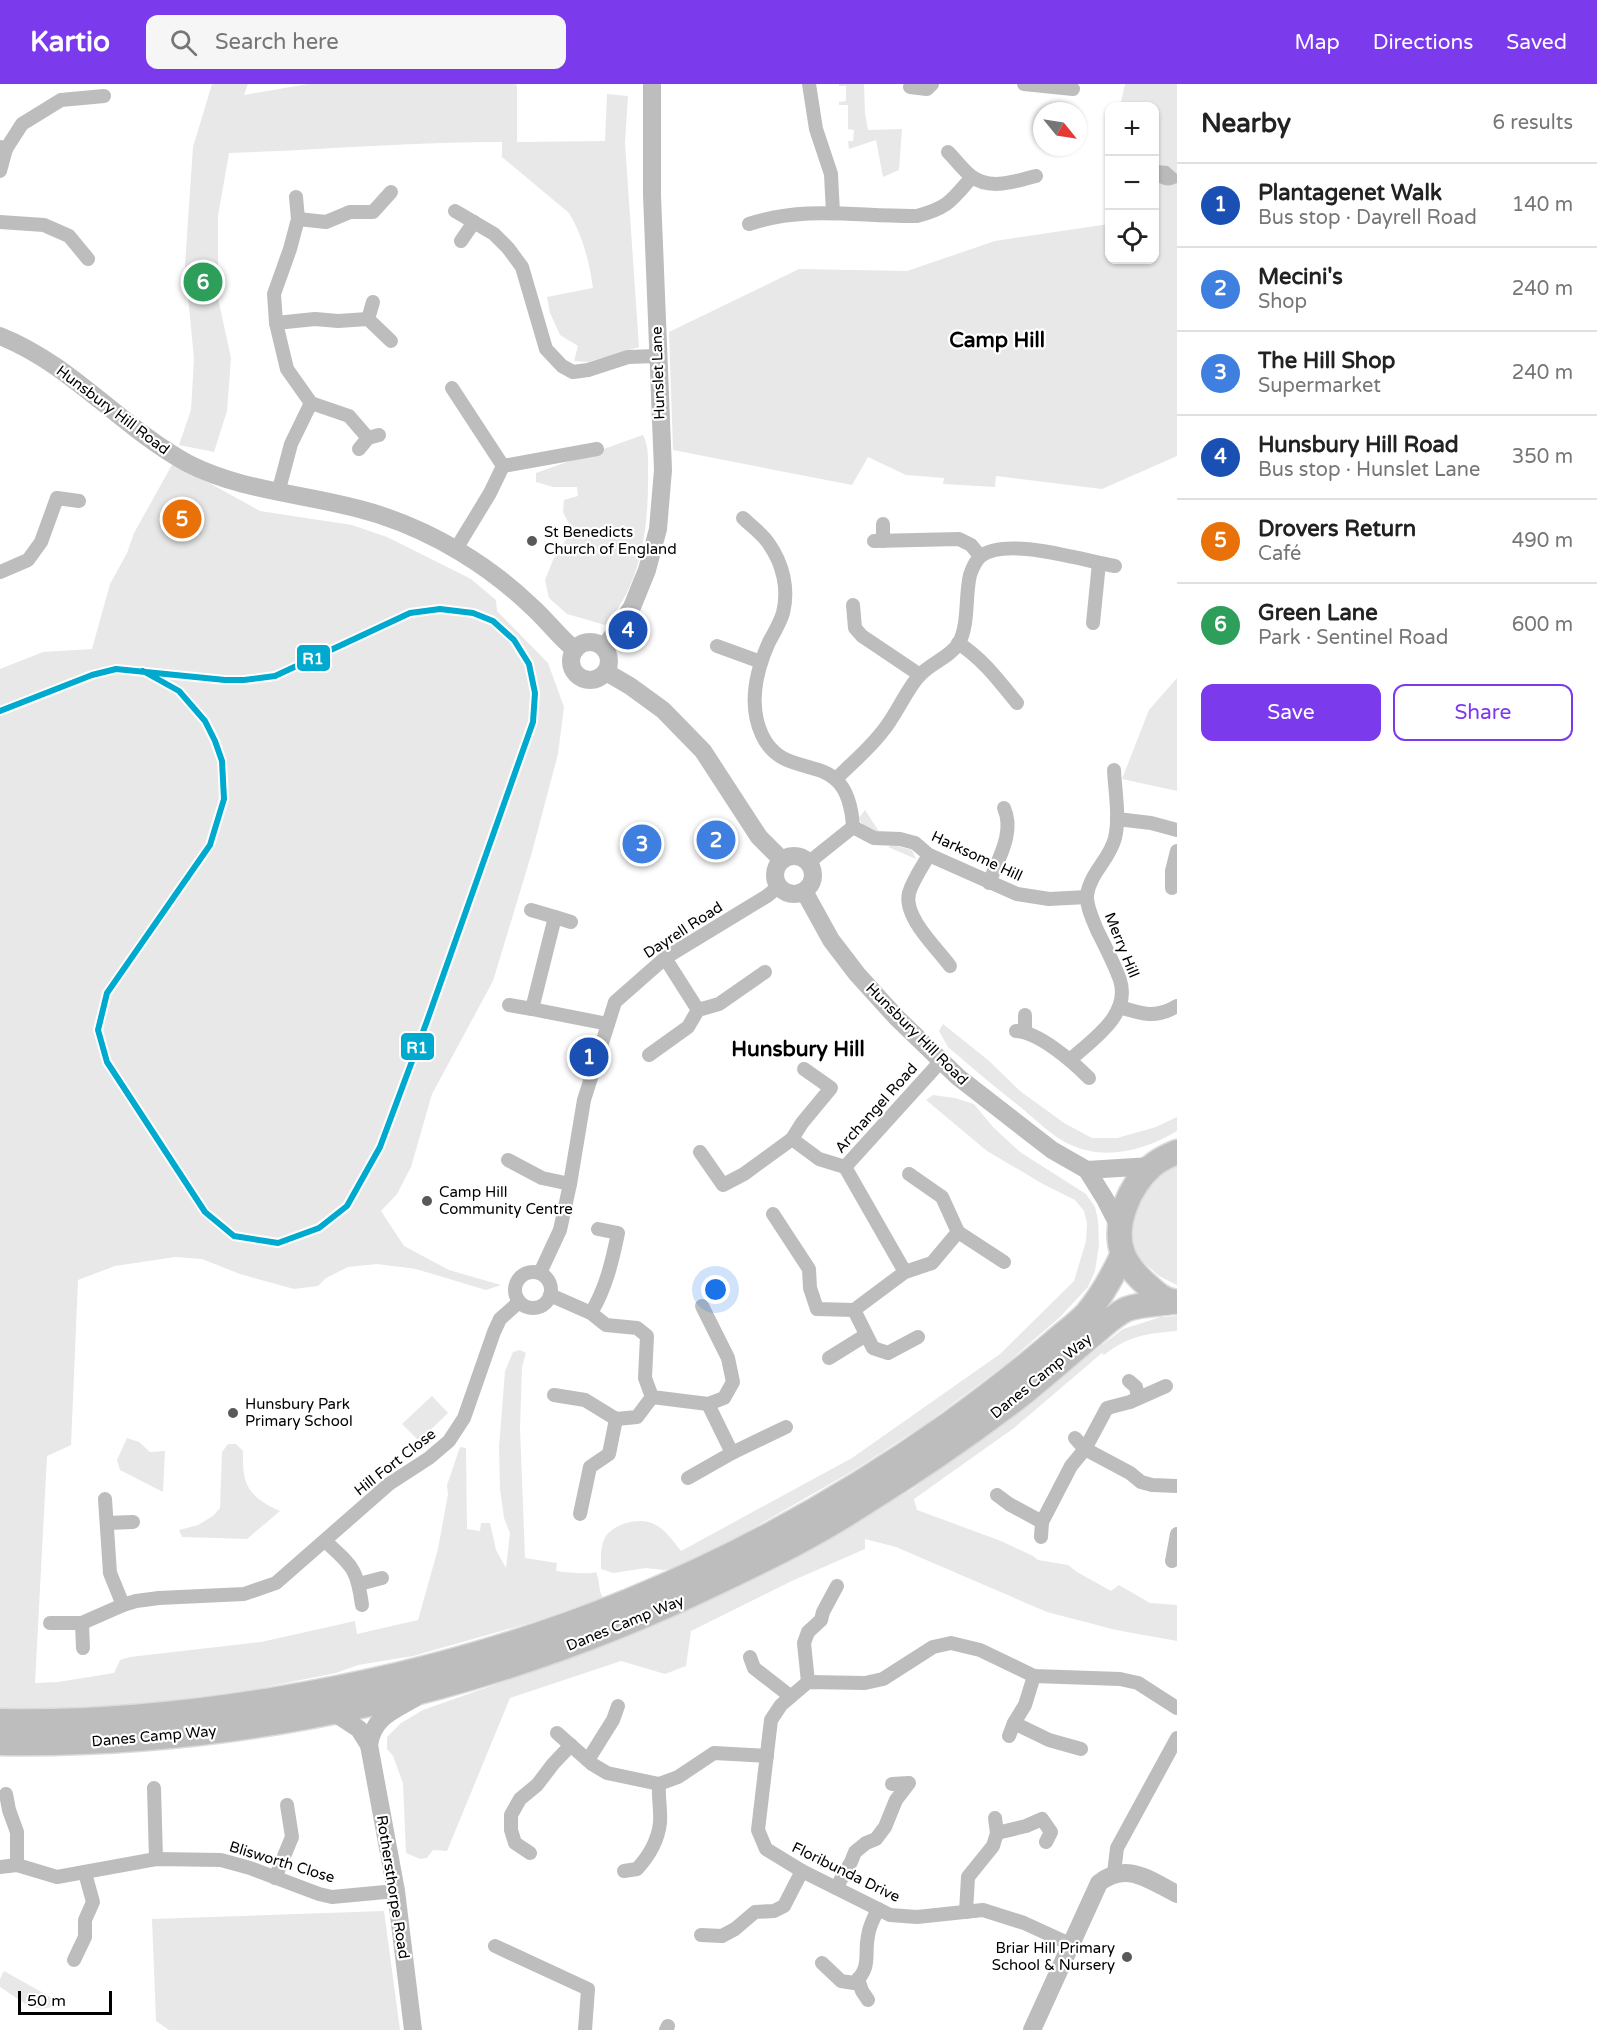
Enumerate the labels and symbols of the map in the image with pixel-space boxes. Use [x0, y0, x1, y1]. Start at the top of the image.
north arrow [1033, 102, 1087, 156]
pin: 6 [184, 260, 222, 304]
street label: Hunslet Lane [647, 326, 669, 420]
district label: Camp Hill [949, 328, 1045, 353]
street label: Hunsbury Hill Road [53, 362, 173, 458]
pin: 5 [162, 496, 201, 542]
place label: St Benedicts Church of England [544, 523, 677, 558]
marker: St Benedicts Church of England [525, 534, 539, 548]
pin: 4 [608, 608, 648, 652]
line badge: R1 [296, 644, 331, 672]
text: R1 [302, 649, 324, 669]
pin: 2 [696, 818, 736, 862]
pin: 3 [622, 822, 662, 867]
street label: Harksome Hill [929, 827, 1025, 885]
street label: Dayrell Road [640, 898, 726, 962]
street label: Merry Hill [1101, 910, 1143, 980]
street label: Hunsbury Hill Road [862, 979, 972, 1089]
line badge: R1 [400, 1032, 435, 1061]
pin: 1 [570, 1034, 608, 1080]
district label: Hunsbury Hill [731, 1037, 865, 1062]
text: R1 [406, 1038, 428, 1058]
street label: Archangel Road [831, 1059, 921, 1157]
place label: Camp Hill Community Centre [439, 1183, 573, 1218]
marker: Camp Hill Community Centre [420, 1194, 434, 1208]
your location [701, 1275, 730, 1304]
street label: Danes Camp Way [987, 1330, 1095, 1422]
place label: Hunsbury Park Primary School [245, 1395, 353, 1430]
marker: Hunsbury Park Primary School [226, 1406, 240, 1420]
street label: Hill Fort Close [351, 1425, 439, 1499]
street label: Danes Camp Way [564, 1591, 686, 1655]
street label: Danes Camp Way [91, 1722, 217, 1750]
street label: Rothersthorpe Road [373, 1814, 413, 1960]
street label: Blisworth Close [227, 1837, 337, 1887]
street label: Floribunda Drive [789, 1838, 903, 1906]
place label: Briar Hill Primary School & Nursery [992, 1939, 1115, 1974]
marker: Briar Hill Primary School & Nursery [1120, 1950, 1134, 1964]
scale bar [18, 1988, 112, 2016]

